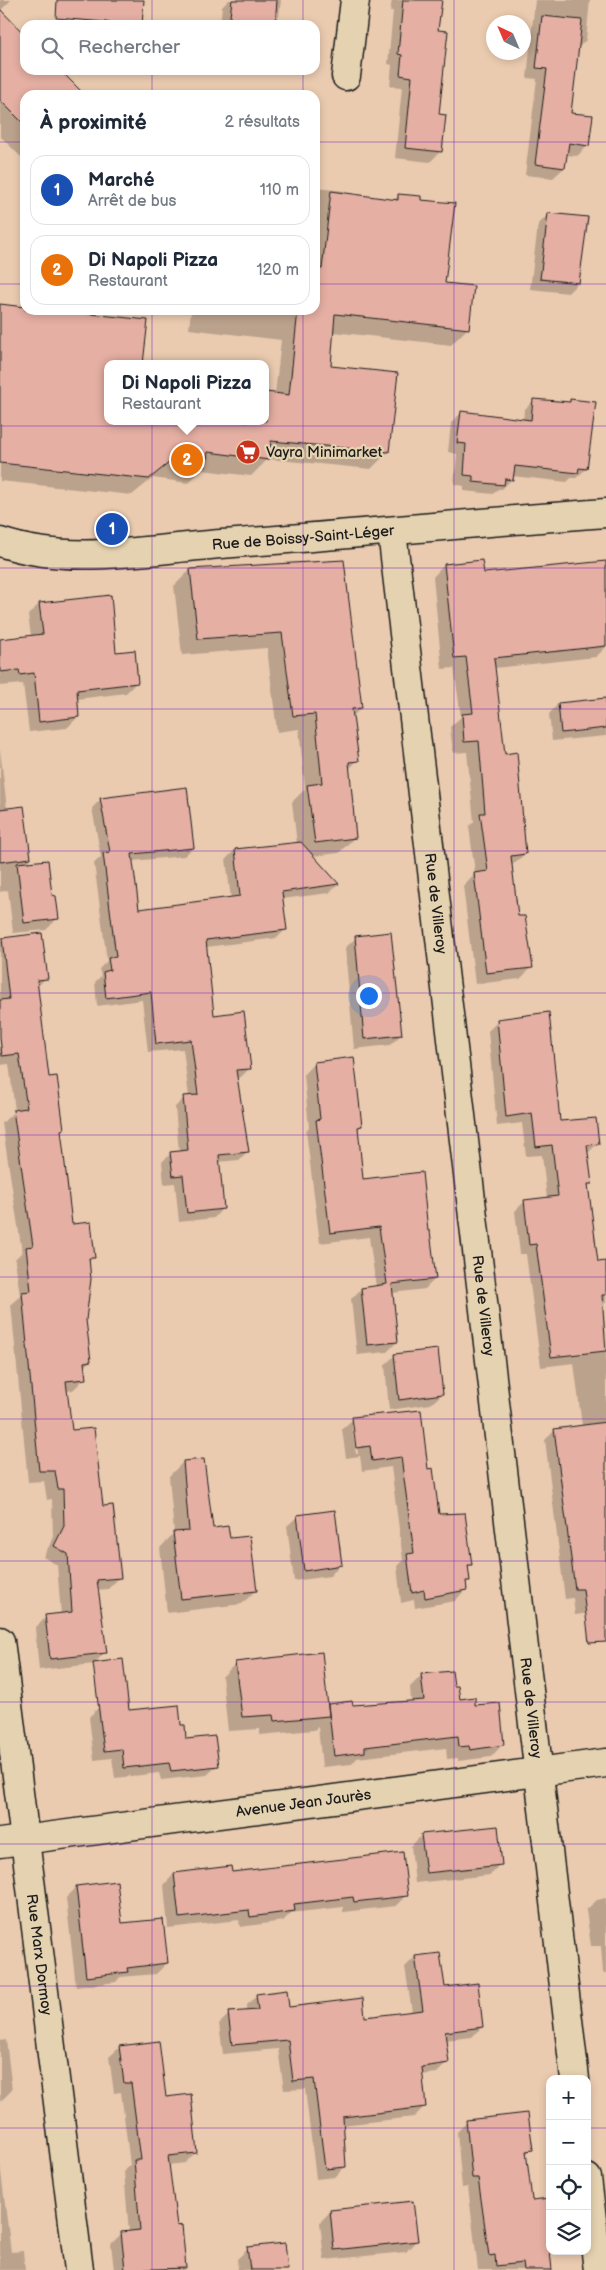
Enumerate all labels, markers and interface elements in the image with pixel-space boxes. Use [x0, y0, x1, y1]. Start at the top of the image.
north arrow [486, 15, 531, 60]
search box [20, 20, 320, 75]
icon: search [38, 34, 66, 62]
text: Rechercher [78, 36, 180, 59]
text: À proximité [40, 110, 147, 135]
text: 2 résultats [225, 113, 300, 132]
text: Marché [88, 169, 154, 192]
text: 1 [54, 181, 60, 200]
text: 110 m [260, 181, 299, 200]
text: Arrêt de bus [88, 192, 177, 211]
text: Di Napoli Pizza [88, 249, 218, 272]
text: 2 [52, 261, 62, 280]
text: 120 m [256, 261, 299, 280]
text: Restaurant [88, 272, 168, 291]
popup [104, 360, 269, 425]
text: Di Napoli Pizza [121, 372, 252, 395]
text: Restaurant [121, 395, 201, 414]
supermarket icon: Vayra Minimarket [235, 439, 261, 465]
pin: 2 [171, 441, 203, 479]
place label: Vayra Minimarket [266, 443, 383, 462]
pin: 1 [96, 510, 128, 548]
street label: Rue de Boissy-Saint-Léger [211, 521, 396, 554]
street label: Rue de Villeroy [421, 852, 451, 955]
your location [356, 983, 382, 1009]
street label: Rue de Villeroy [468, 1254, 499, 1357]
street label: Rue de Villeroy [516, 1656, 547, 1760]
street label: Avenue Jean Jaurès [235, 1785, 373, 1821]
street label: Rue Marx Dormoy [22, 1893, 56, 2017]
map controls [546, 2075, 591, 2255]
button: + [546, 2075, 591, 2120]
button: − [546, 2120, 591, 2165]
button: locate [546, 2165, 591, 2210]
button: layers [546, 2210, 591, 2255]

